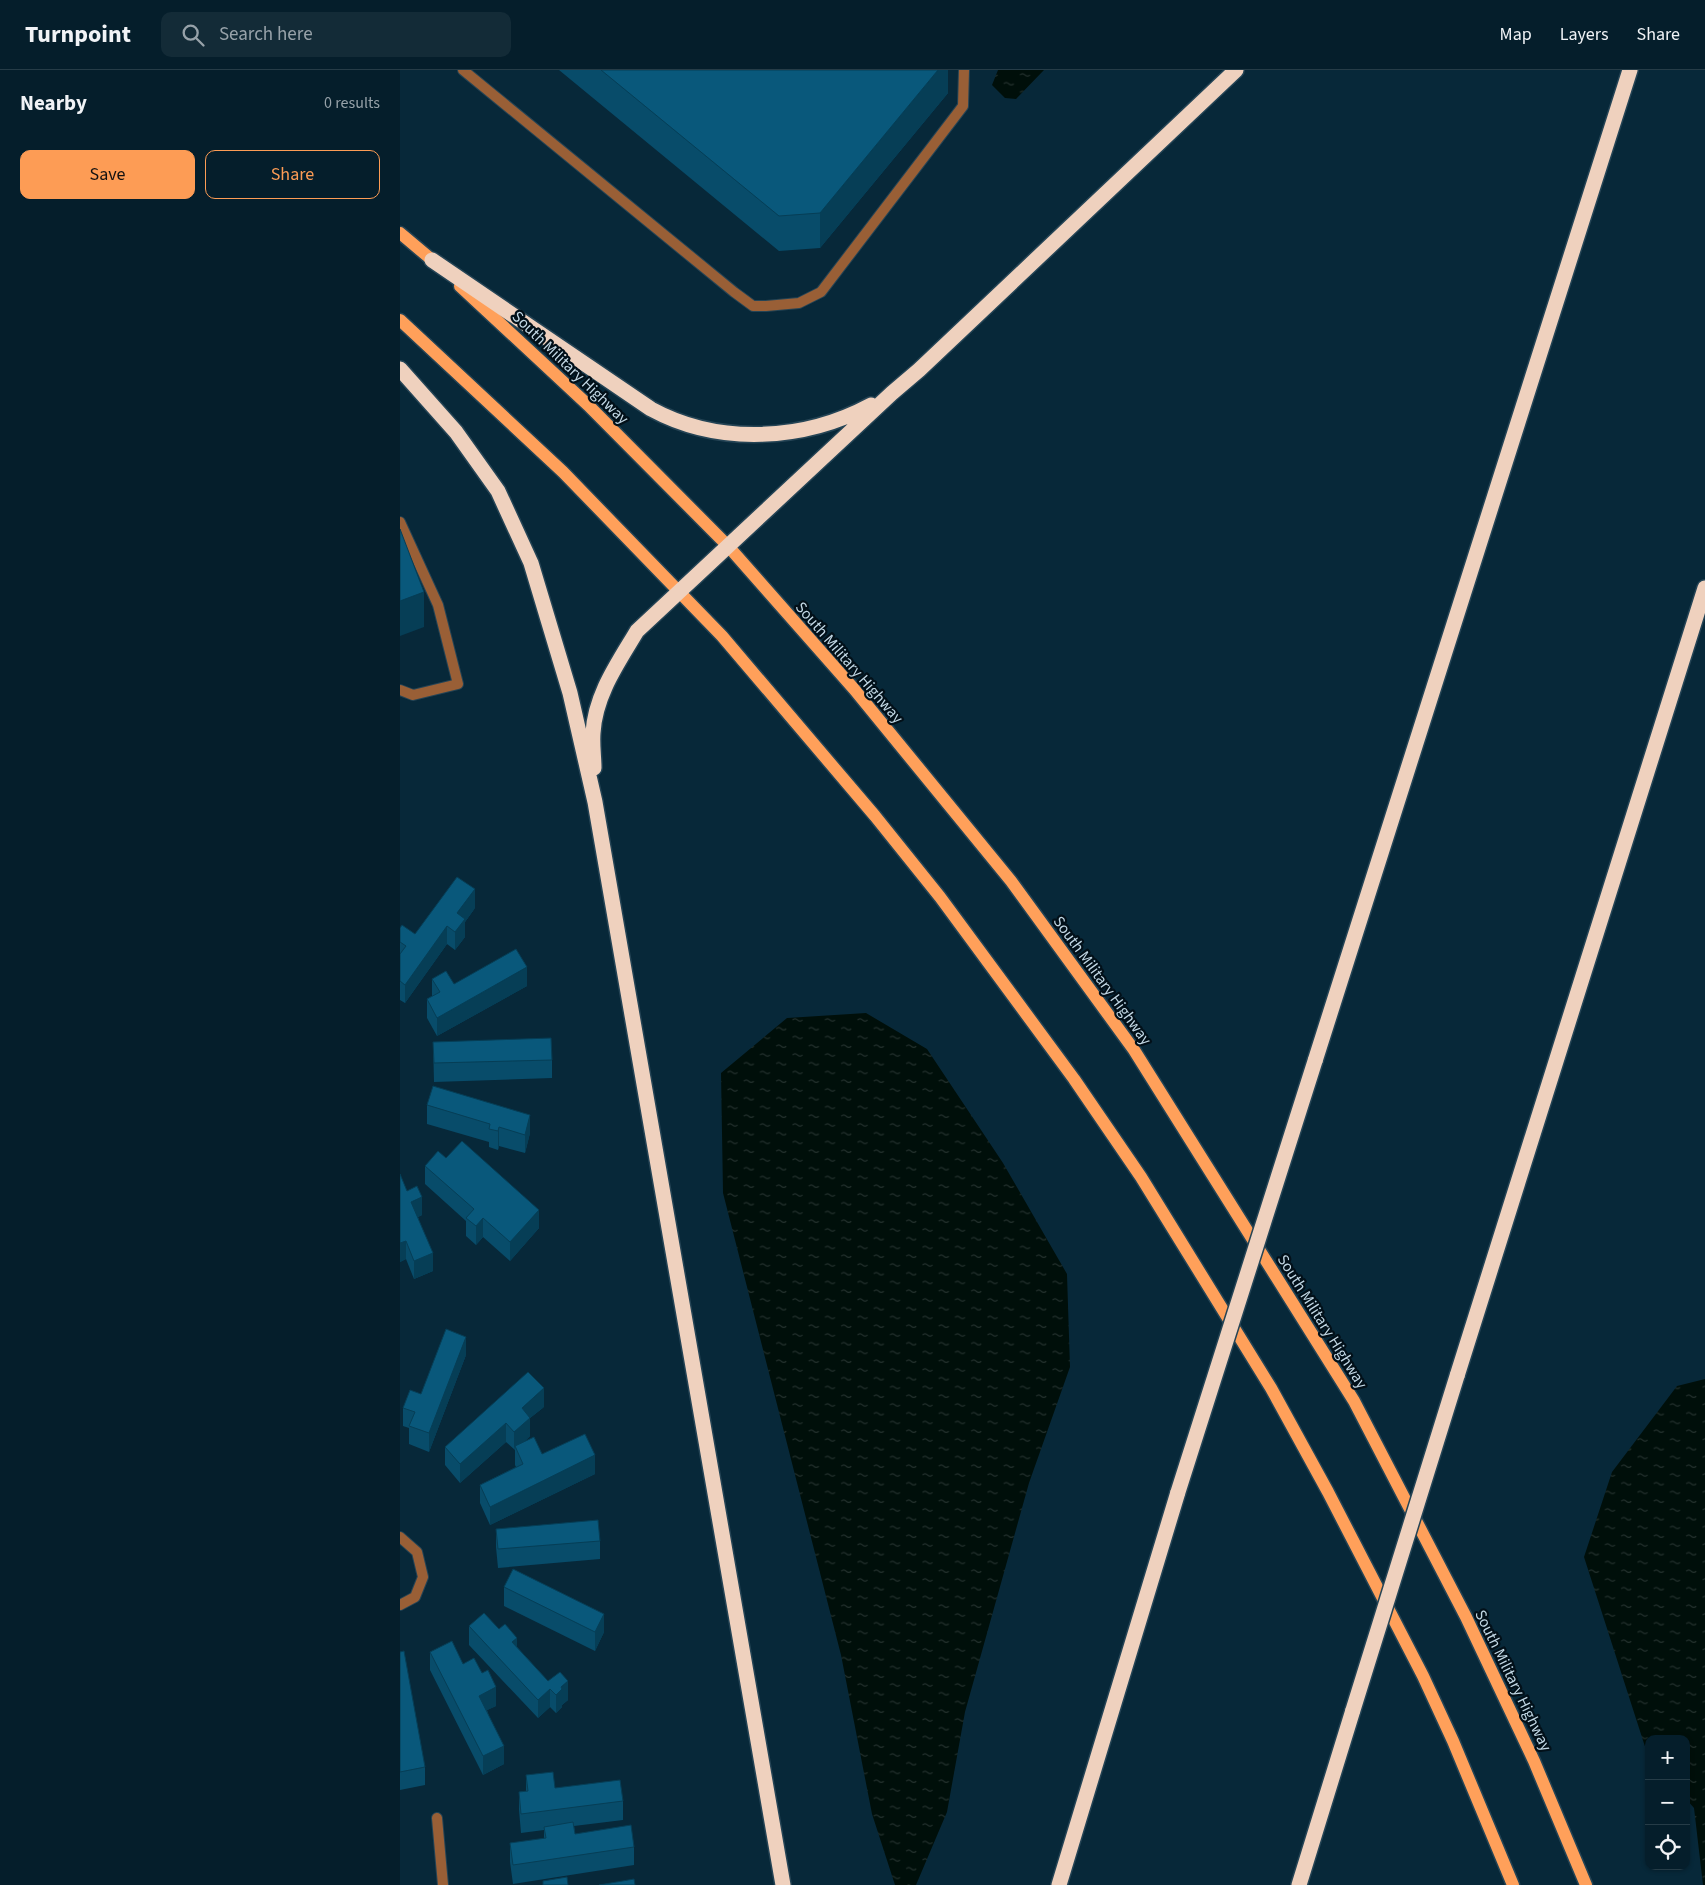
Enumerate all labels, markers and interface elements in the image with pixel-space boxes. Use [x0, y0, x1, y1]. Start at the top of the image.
search box [161, 12, 511, 57]
text: Turnpoint [25, 17, 131, 52]
icon: search [179, 21, 207, 49]
text: Search here [219, 21, 313, 48]
text: Map [1500, 22, 1532, 47]
text: Layers [1560, 22, 1609, 47]
text: Share [1637, 22, 1680, 47]
text: Nearby [20, 88, 87, 118]
text: 0 results [324, 92, 380, 114]
button: Save [20, 150, 195, 199]
button: Share [205, 150, 380, 199]
street label: South Military Highway [507, 306, 634, 430]
street label: South Military Highway [790, 597, 909, 729]
street label: South Military Highway [1048, 912, 1157, 1050]
street label: South Military Highway [1272, 1250, 1373, 1393]
street label: South Military Highway [1469, 1606, 1557, 1755]
map controls [1645, 1735, 1690, 1870]
button: + [1645, 1735, 1690, 1780]
button: − [1645, 1780, 1690, 1825]
button: locate [1645, 1825, 1690, 1870]

